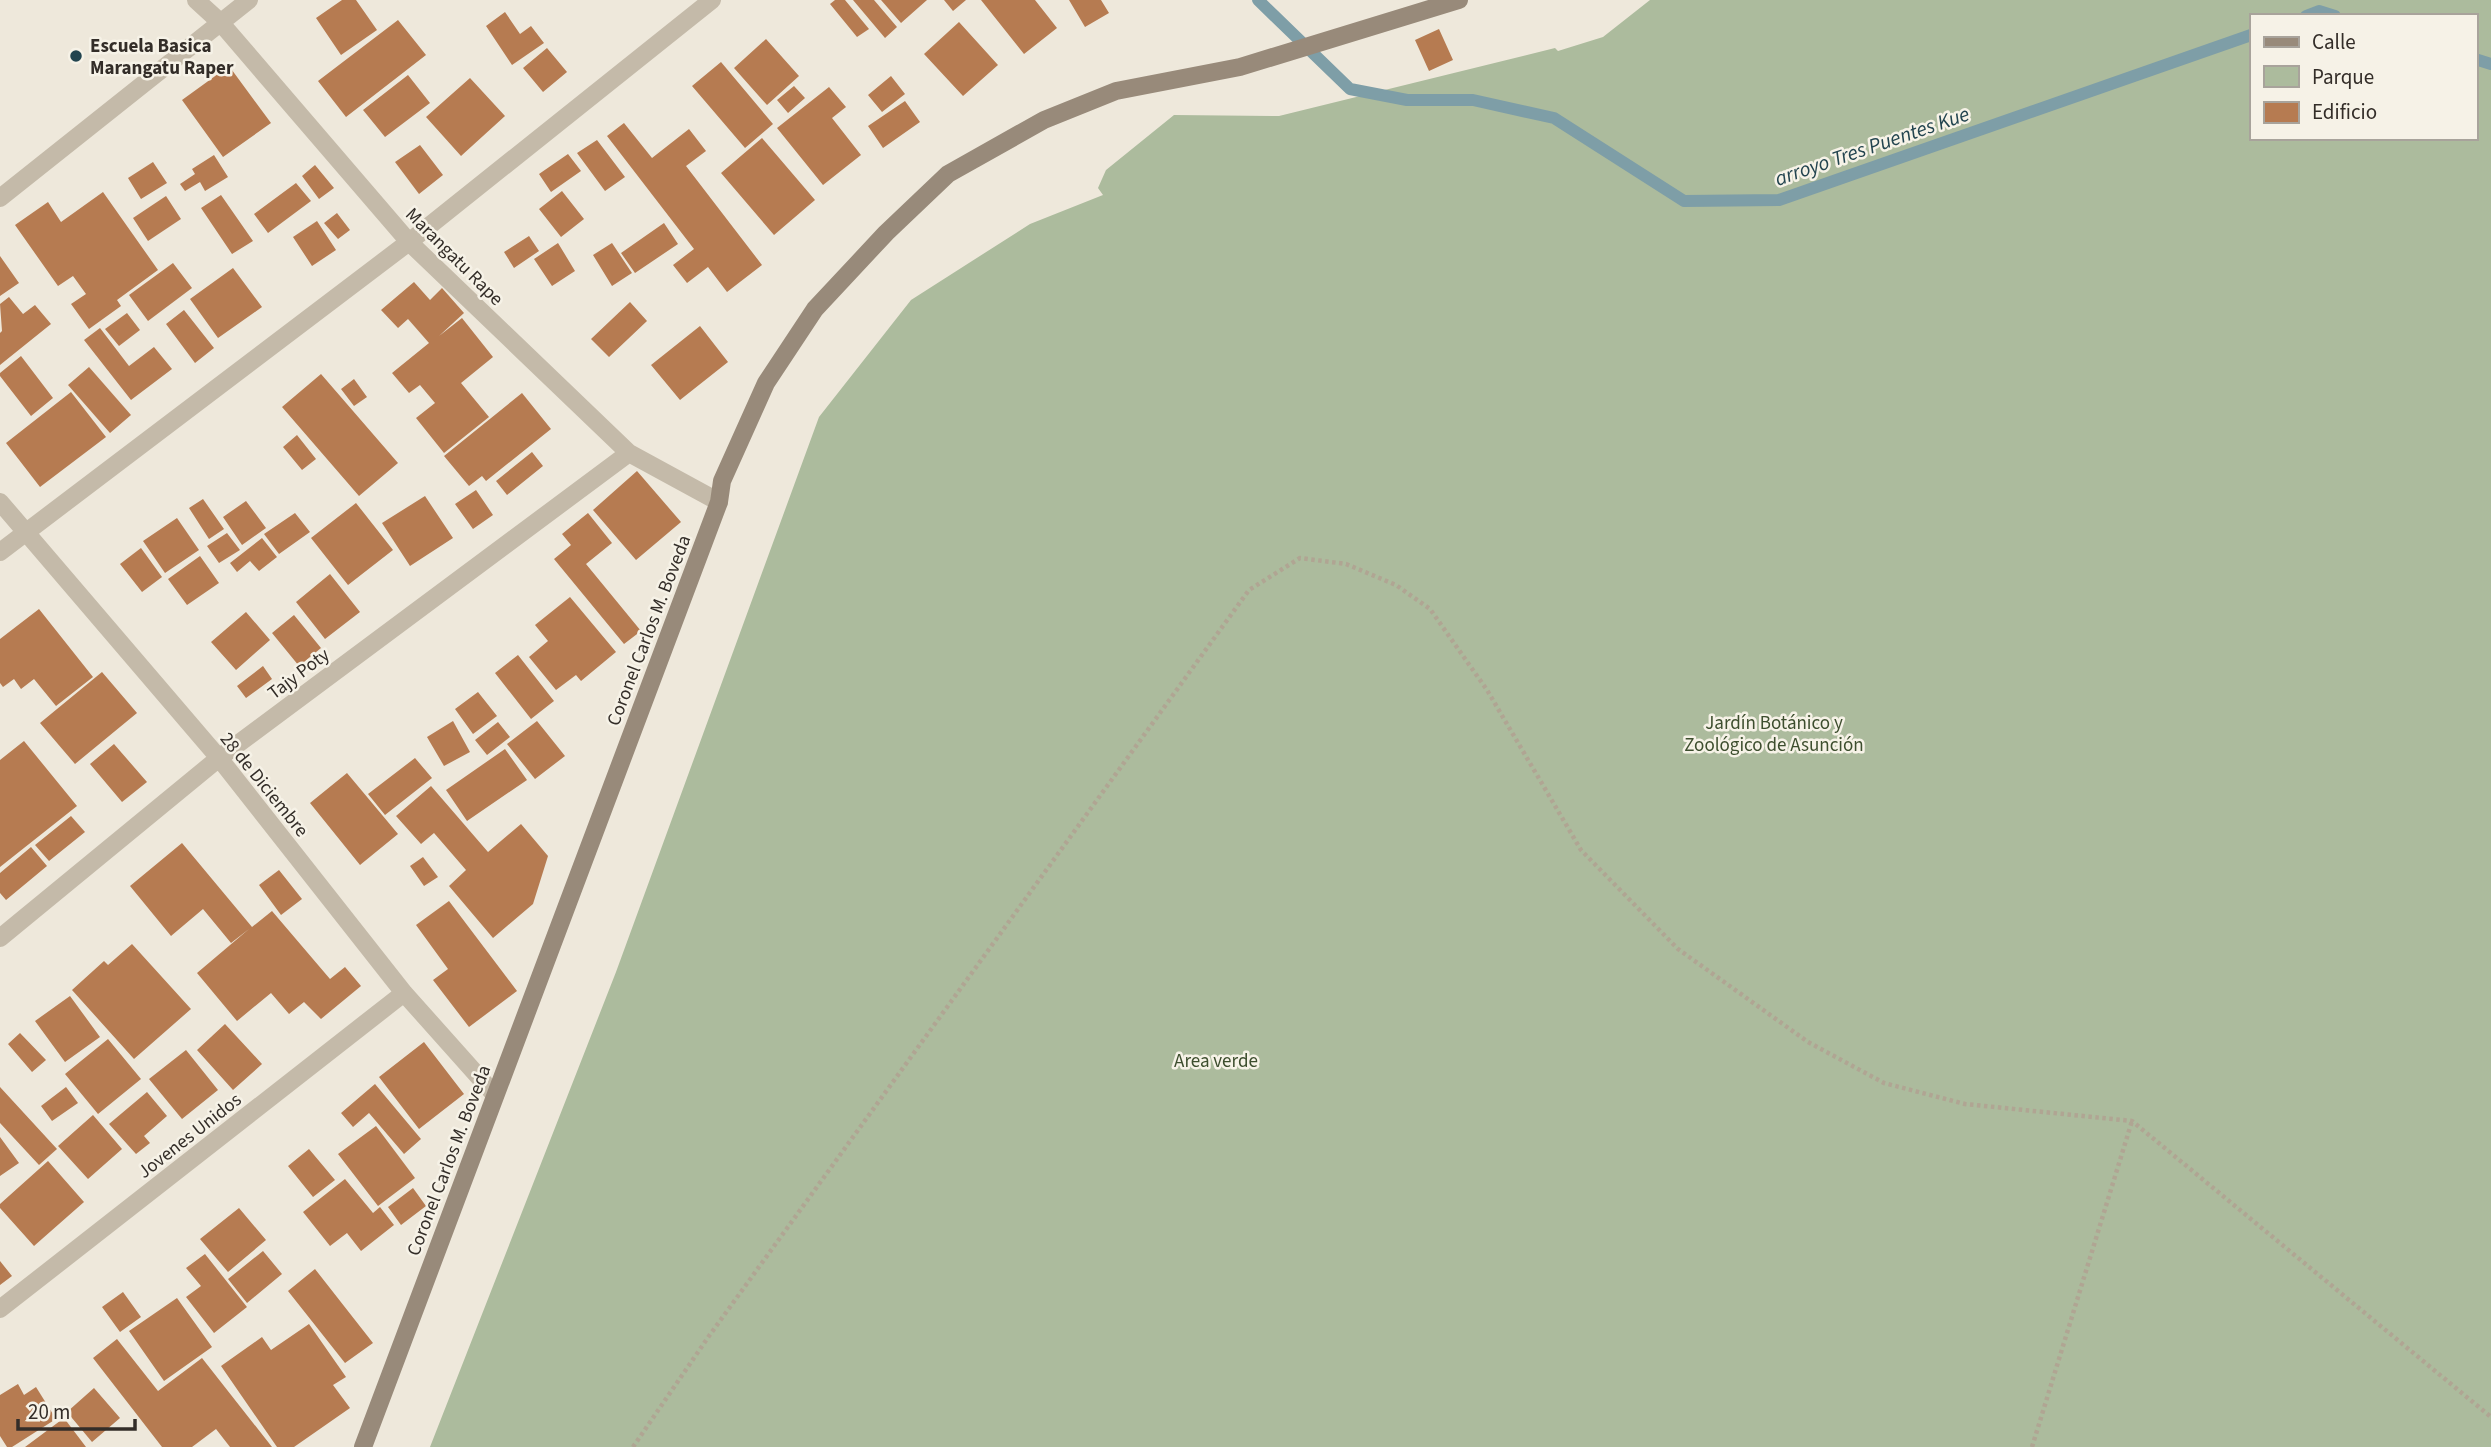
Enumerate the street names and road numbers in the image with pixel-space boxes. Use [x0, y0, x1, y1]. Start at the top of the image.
street label: Marangatu Rape [399, 202, 509, 312]
street label: Coronel Carlos M. Boveda [601, 531, 698, 730]
street label: Tajy Poty [262, 642, 336, 706]
street label: 28 de Diciembre [213, 727, 314, 843]
street label: Coronel Carlos M. Boveda [401, 1061, 498, 1260]
street label: Jovenes Unidos [132, 1087, 248, 1185]

